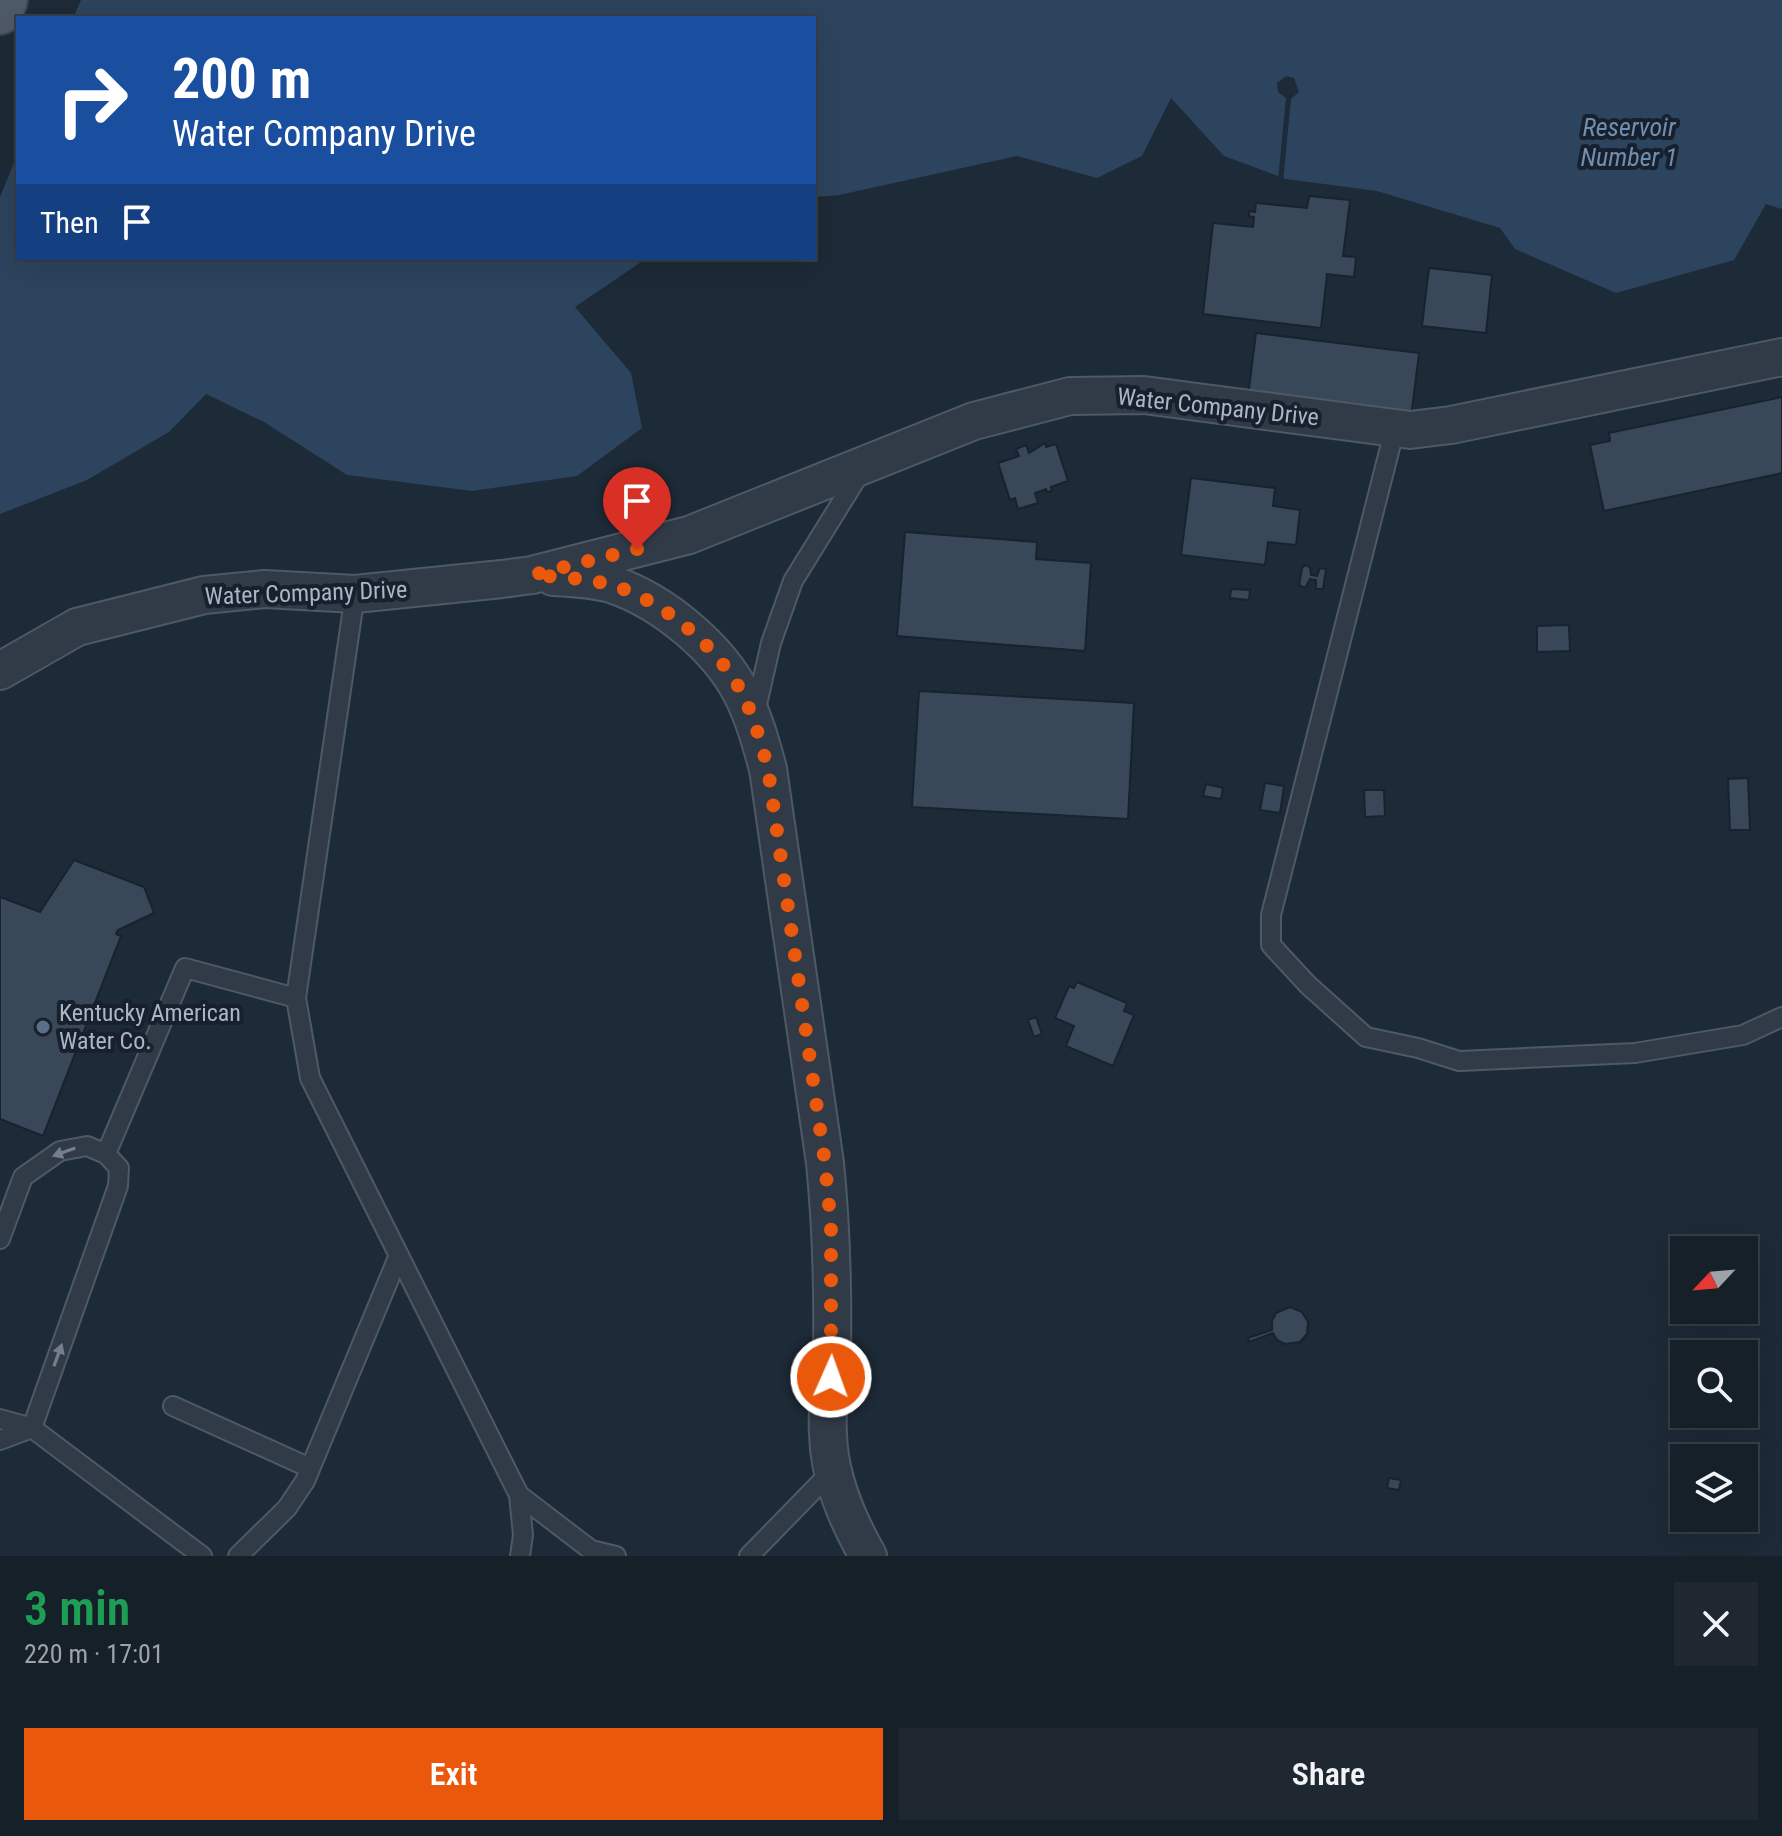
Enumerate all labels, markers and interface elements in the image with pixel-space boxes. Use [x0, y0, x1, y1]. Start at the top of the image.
text: 200 m [172, 46, 311, 112]
icon: right [40, 48, 144, 152]
water label: Reservoir Number 1 [1580, 112, 1678, 172]
text: Water Company Drive [172, 113, 476, 155]
icon: arrive [115, 200, 159, 244]
text: Then [40, 205, 99, 240]
street label: Water Company Drive [1116, 382, 1320, 432]
pin [603, 467, 671, 549]
icon: arrive [615, 479, 659, 523]
street label: Water Company Drive [204, 575, 408, 611]
place label: Kentucky American Water Co. [59, 999, 241, 1055]
marker: Kentucky American Water Co. [34, 1018, 52, 1036]
one-way arrow [52, 1147, 76, 1159]
north arrow [1670, 1236, 1758, 1324]
map controls [1670, 1236, 1758, 1532]
position arrow [789, 1335, 873, 1419]
button: search [1670, 1340, 1758, 1428]
one-way arrow [53, 1342, 65, 1366]
button: layers [1670, 1444, 1758, 1532]
text: 3 min [24, 1580, 130, 1637]
button: close [1674, 1582, 1758, 1666]
text: 220 m · 17:01 [24, 1639, 164, 1669]
button: Exit [24, 1728, 883, 1820]
button: Share [899, 1728, 1758, 1820]

